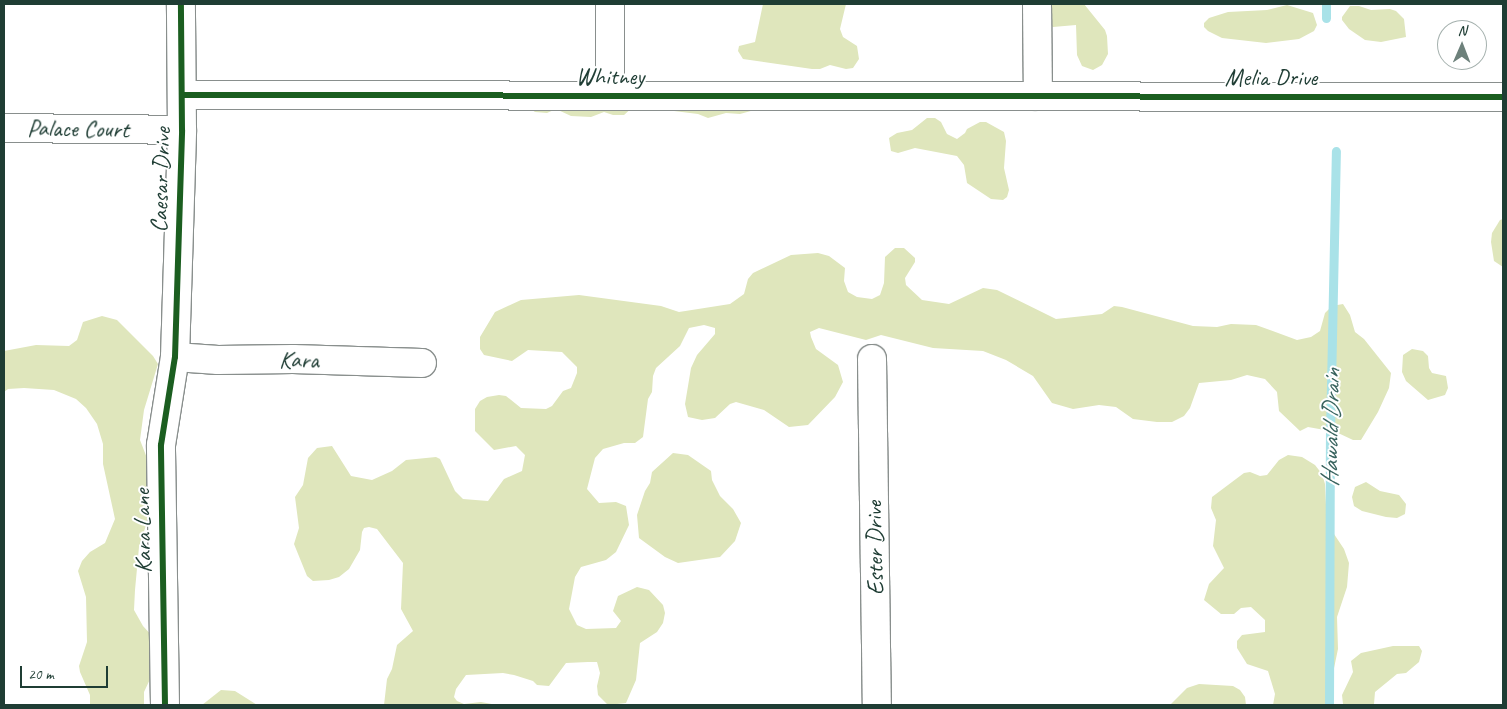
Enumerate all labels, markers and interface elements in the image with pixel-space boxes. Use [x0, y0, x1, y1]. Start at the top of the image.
north arrow [1437, 20, 1487, 70]
text: N [1458, 22, 1467, 39]
street label: Whitney [576, 63, 644, 91]
street label: Melia Drive [1225, 64, 1317, 92]
street label: Palace Court [27, 114, 129, 144]
street label: Caesar Drive [145, 127, 177, 233]
street label: Kara [279, 345, 319, 375]
water label: Hawald Drain [1315, 369, 1347, 487]
street label: Kara Lane [128, 488, 158, 574]
street label: Ester Drive [860, 501, 890, 595]
scale bar [22, 656, 110, 688]
text: 20 m [28, 665, 54, 684]

